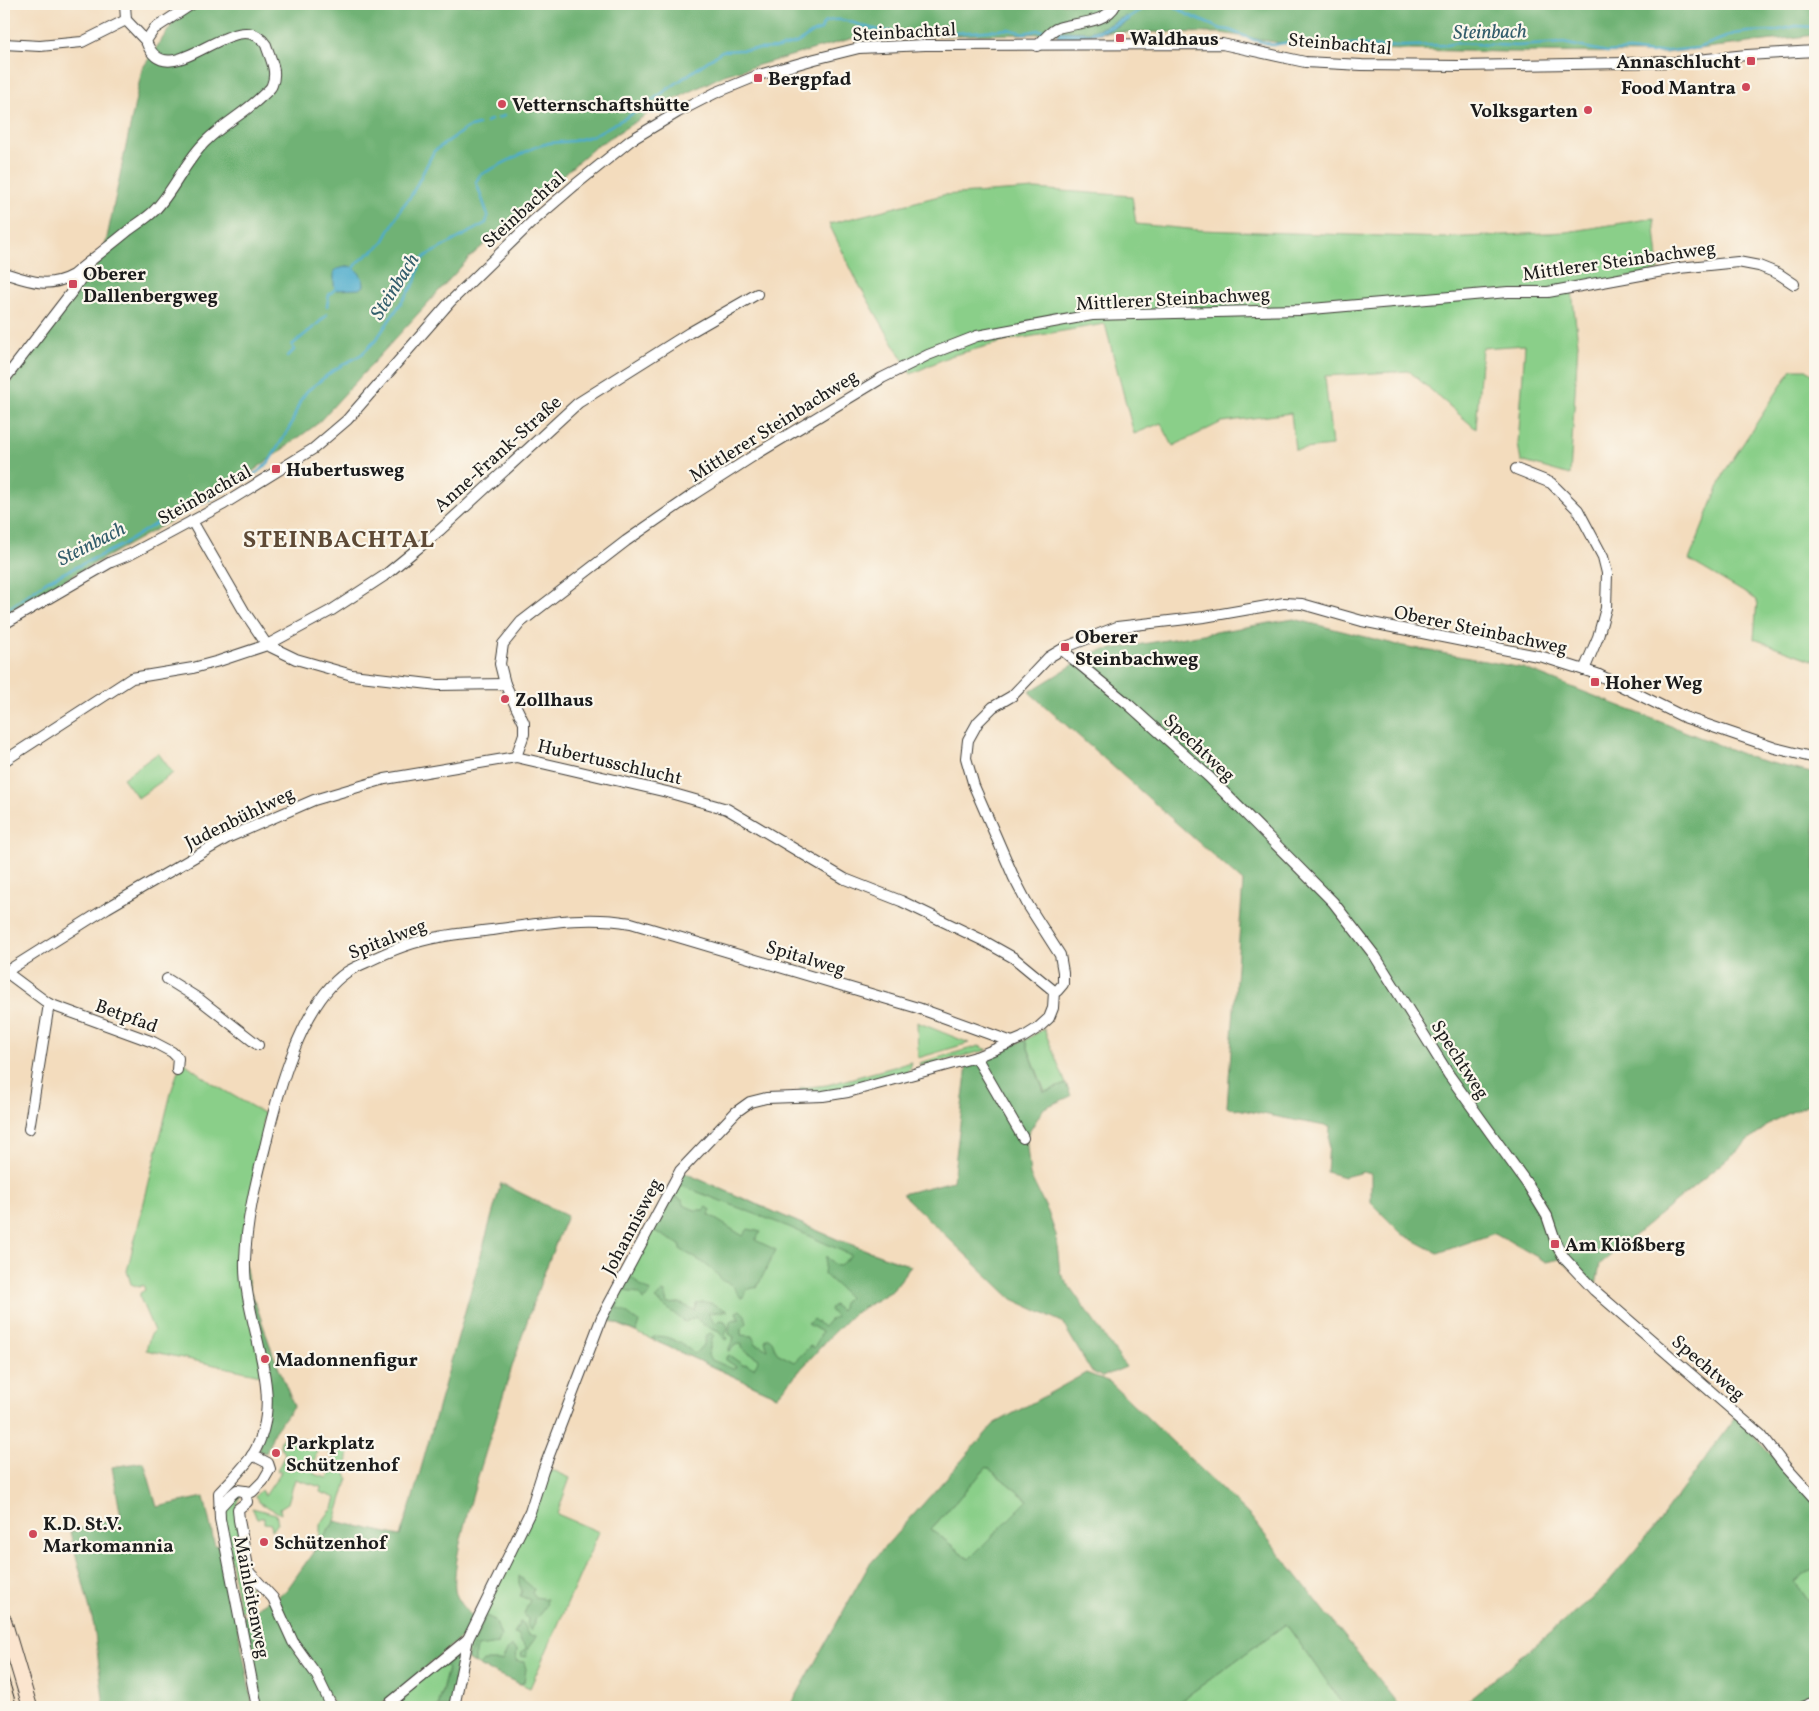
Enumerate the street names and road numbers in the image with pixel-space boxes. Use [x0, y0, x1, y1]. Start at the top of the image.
street label: Steinbachtal [851, 17, 957, 49]
street label: Steinbachtal [1287, 28, 1393, 63]
street label: Steinbachtal [477, 166, 572, 255]
street label: Mittlerer Steinbachweg [1521, 236, 1717, 288]
street label: Mittlerer Steinbachweg [1075, 282, 1271, 318]
street label: Mittlerer Steinbachweg [685, 364, 864, 489]
street label: Anne-Frank-Straße [429, 390, 568, 519]
street label: Steinbachtal [153, 459, 257, 532]
street label: Oberer Steinbachweg [1391, 600, 1570, 662]
street label: Spechtweg [1157, 708, 1240, 789]
street label: Hubertusschlucht [535, 734, 685, 792]
street label: Judenbühlweg [181, 781, 299, 857]
street label: Spitalweg [345, 913, 431, 967]
street label: Spitalweg [762, 934, 848, 983]
street label: Betpfad [91, 994, 161, 1040]
street label: Spechtweg [1424, 1015, 1495, 1105]
street label: Johannisweg [596, 1174, 669, 1280]
street label: Spechtweg [1665, 1329, 1750, 1408]
street label: Mainleitenweg [226, 1534, 276, 1661]

